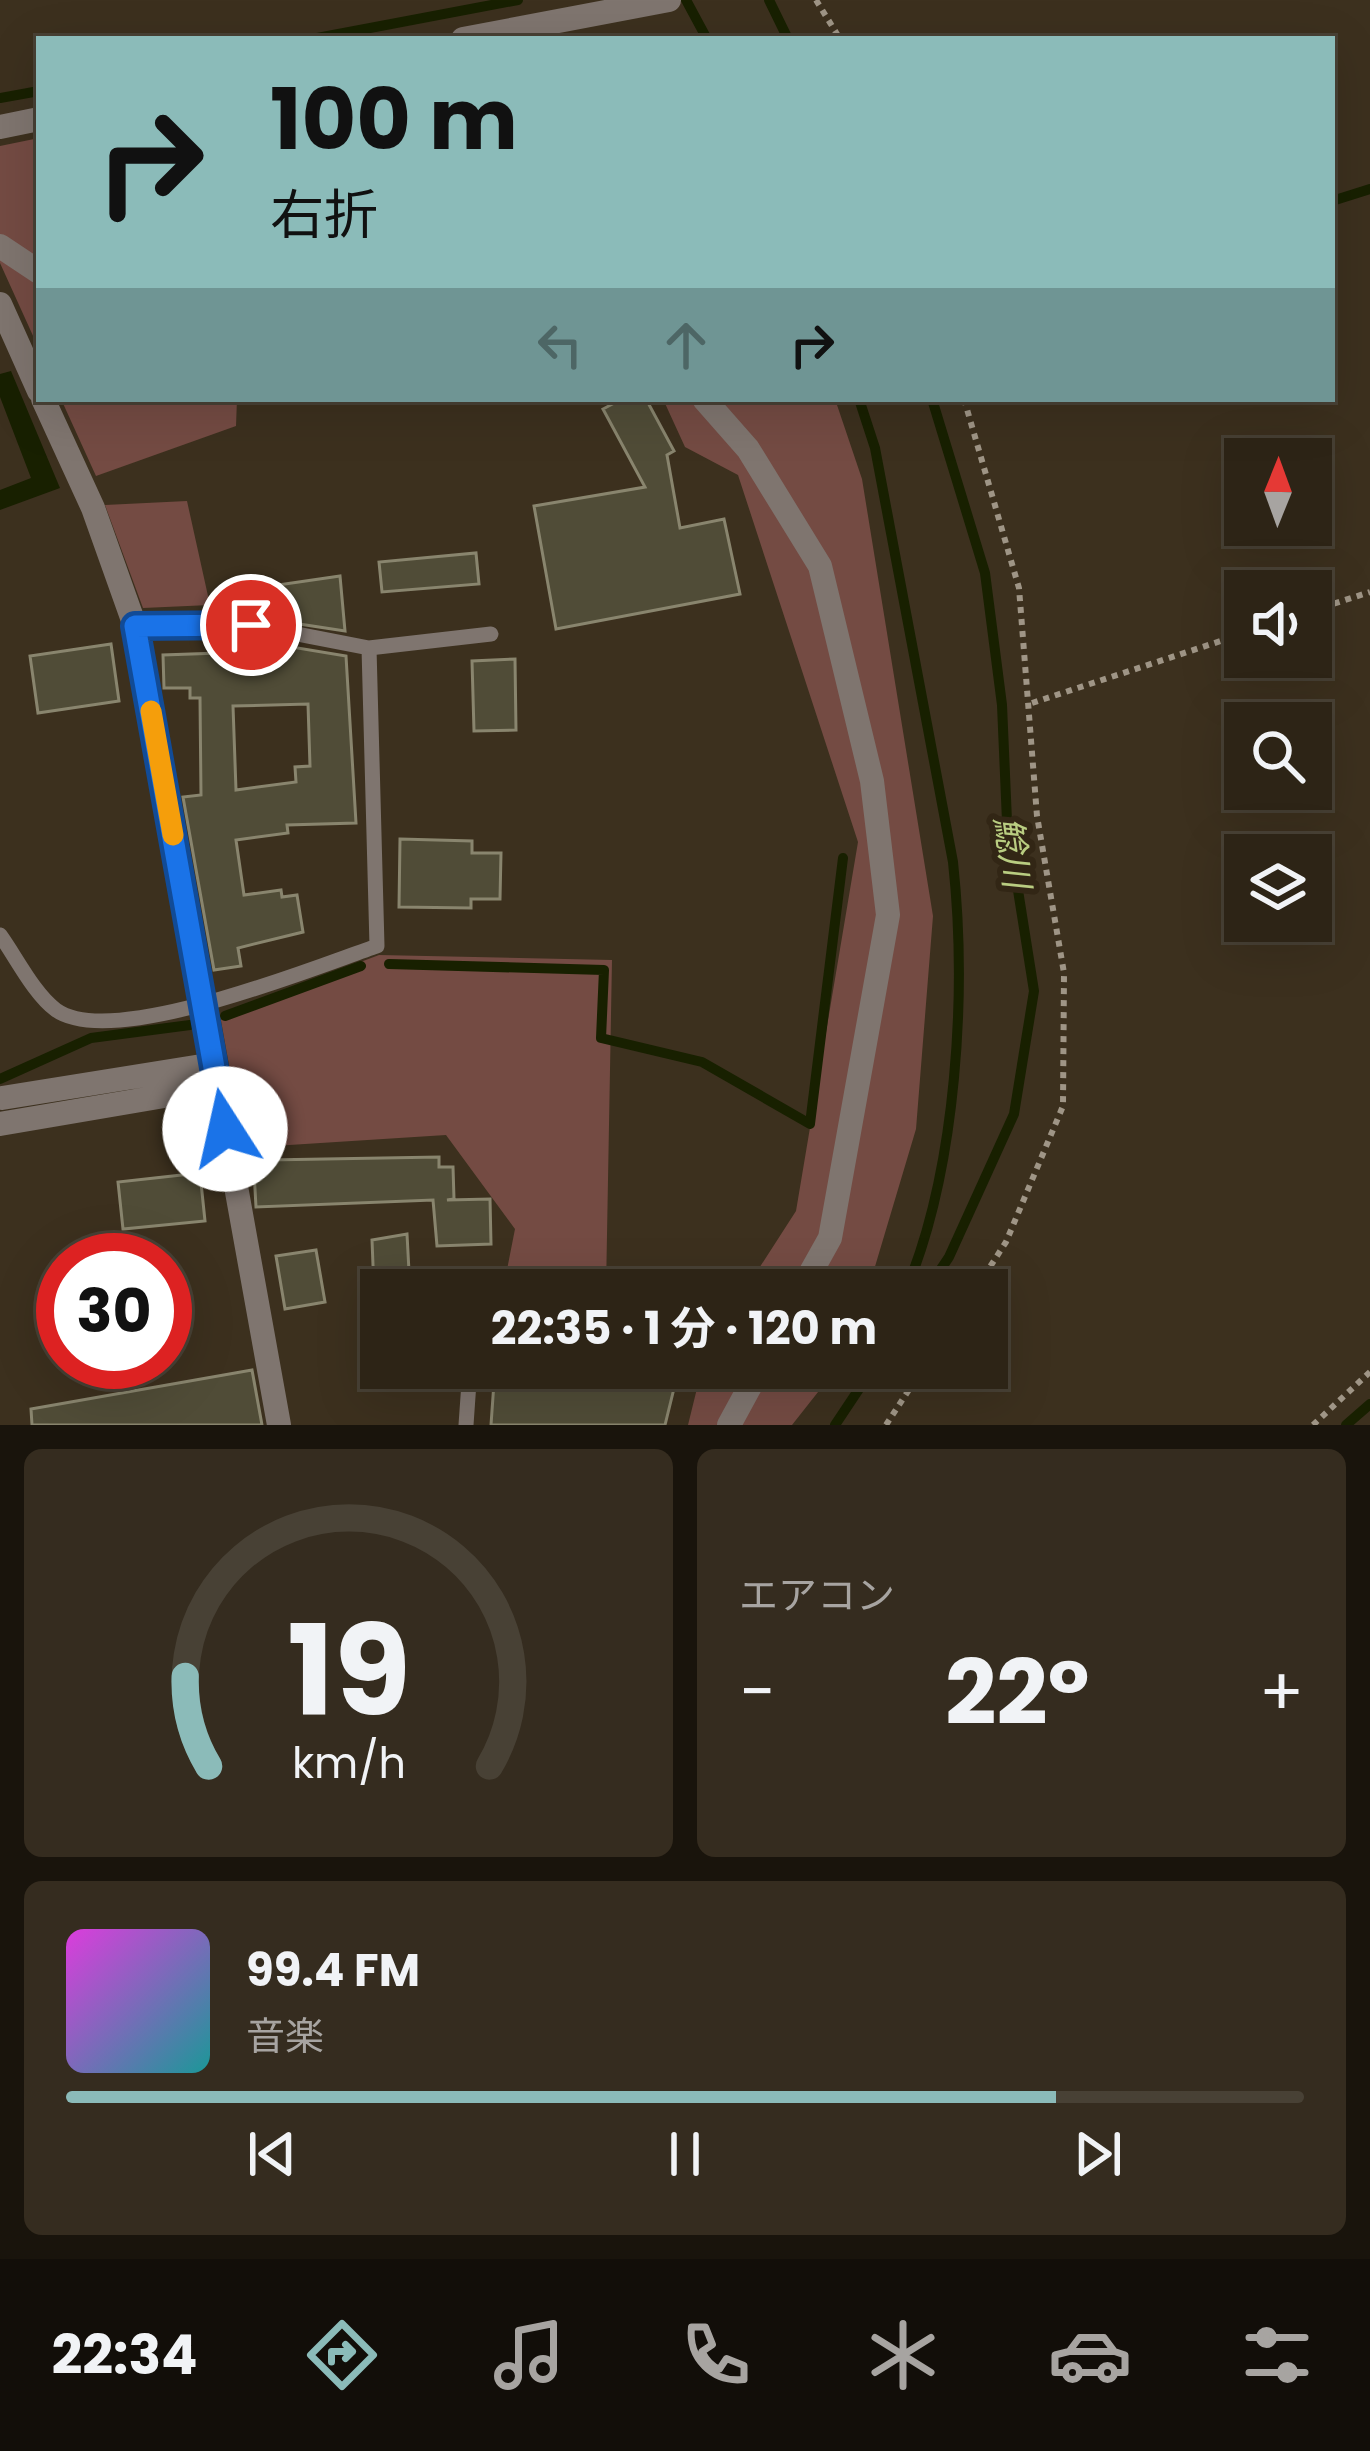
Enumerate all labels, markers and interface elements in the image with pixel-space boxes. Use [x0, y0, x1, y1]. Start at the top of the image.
text: 100 m [270, 61, 518, 178]
icon: right [72, 84, 228, 240]
text: 右折 [270, 177, 378, 253]
icon: left [527, 312, 593, 378]
icon: ahead [653, 312, 719, 378]
icon: right [779, 312, 845, 378]
north arrow [1224, 438, 1332, 546]
map controls [1224, 438, 1332, 942]
button: sound [1224, 570, 1332, 678]
pin [200, 574, 302, 676]
icon: arrive [218, 592, 284, 658]
button: search [1224, 702, 1332, 810]
water label: 鯰川 [982, 813, 1043, 895]
button: layers [1224, 834, 1332, 942]
position arrow [162, 1066, 288, 1192]
speed limit sign: 30 [36, 1233, 192, 1389]
text: 22:35 · 1 分 · 120 m [491, 1297, 877, 1360]
text: エアコン [739, 1568, 895, 1623]
text: 19 [287, 1584, 410, 1759]
text: 22° [945, 1629, 1089, 1756]
text: − [739, 1646, 775, 1738]
text: + [1259, 1646, 1304, 1738]
text: km/h [291, 1733, 406, 1793]
text: 99.4 FM [246, 1939, 420, 2002]
text: 音楽 [246, 2009, 324, 2064]
icon: previous [239, 2121, 305, 2187]
icon: pause [652, 2121, 718, 2187]
icon: next [1065, 2121, 1131, 2187]
icon: directions [300, 2313, 384, 2397]
icon: music [487, 2313, 571, 2397]
icon: phone [674, 2313, 758, 2397]
icon: climate [861, 2313, 945, 2397]
icon: car [1048, 2313, 1132, 2397]
icon: filters [1235, 2313, 1319, 2397]
text: 22:34 [51, 2317, 198, 2393]

